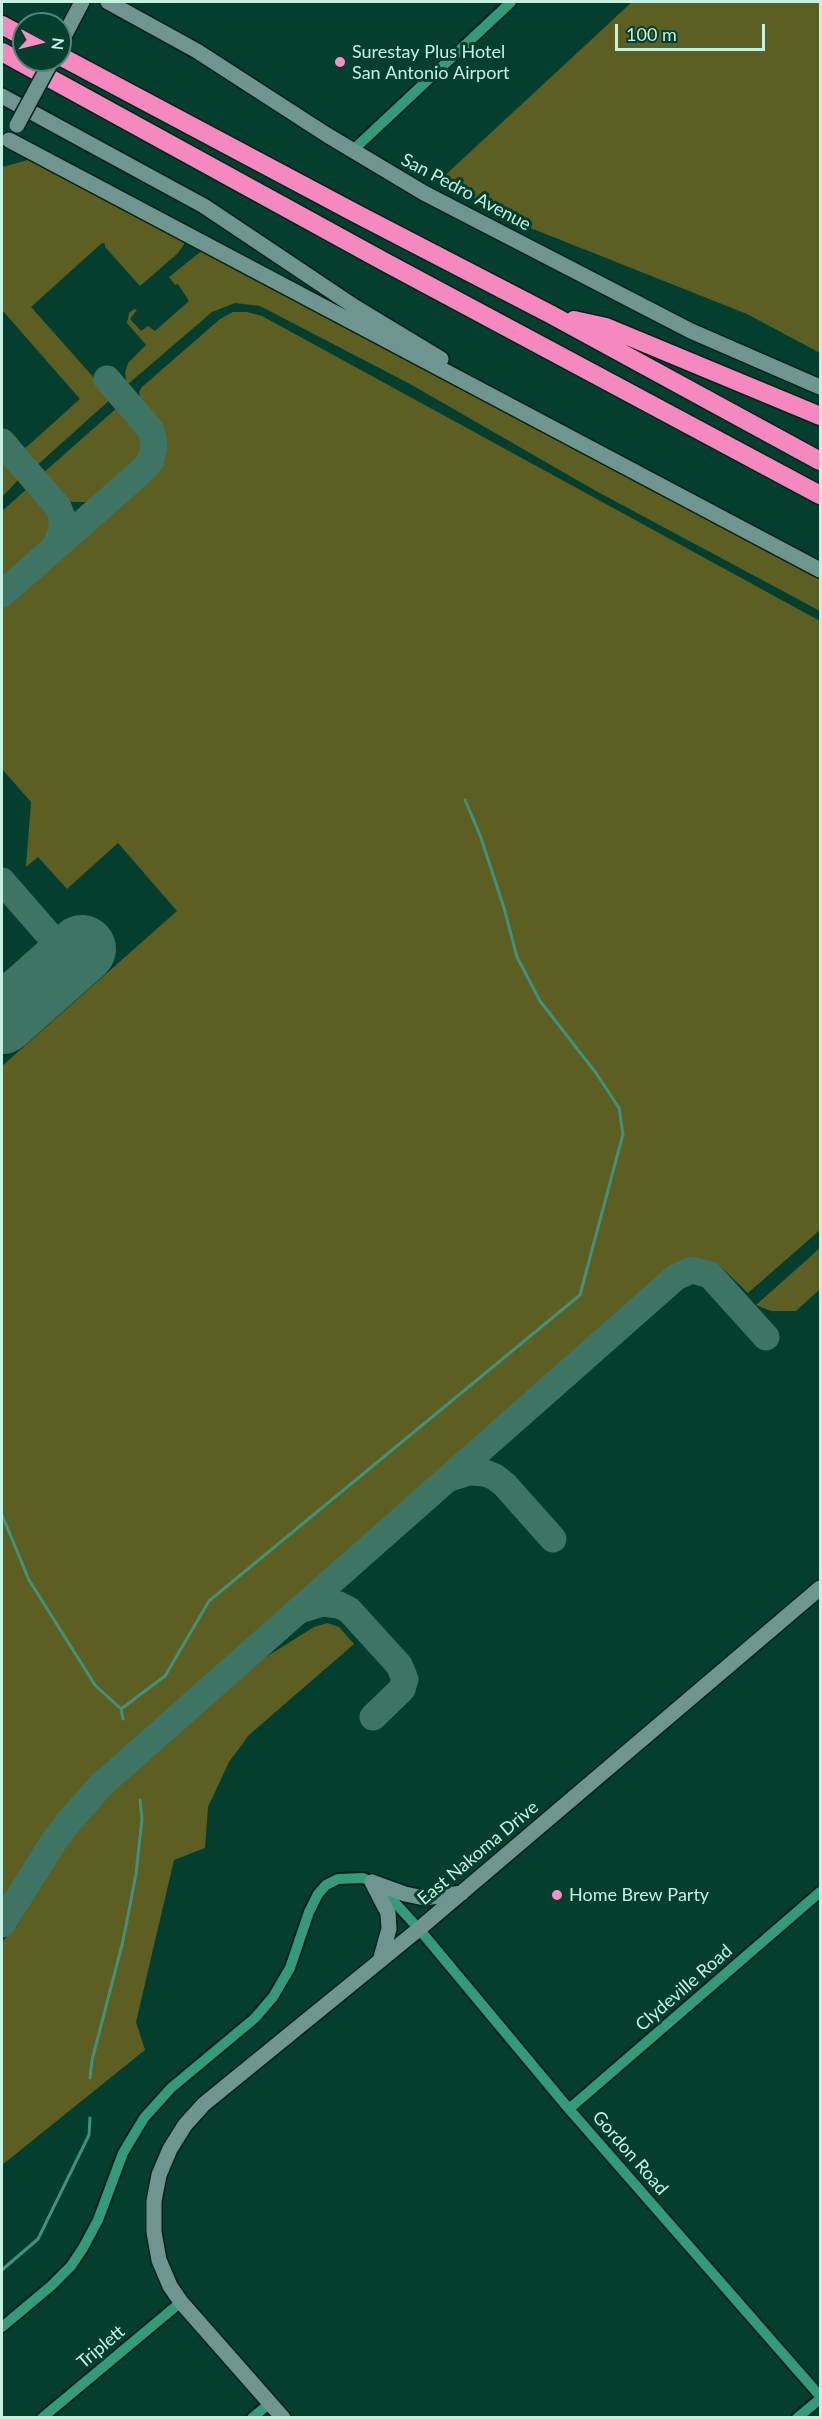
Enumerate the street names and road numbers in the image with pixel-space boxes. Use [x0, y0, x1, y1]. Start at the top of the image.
street label: San Pedro Avenue [397, 149, 535, 235]
street label: East Nakoma Drive [413, 1796, 543, 1910]
street label: Clydeville Road [631, 1940, 737, 2036]
street label: Gordon Road [588, 2107, 672, 2199]
street label: Triplett [73, 2321, 129, 2373]

